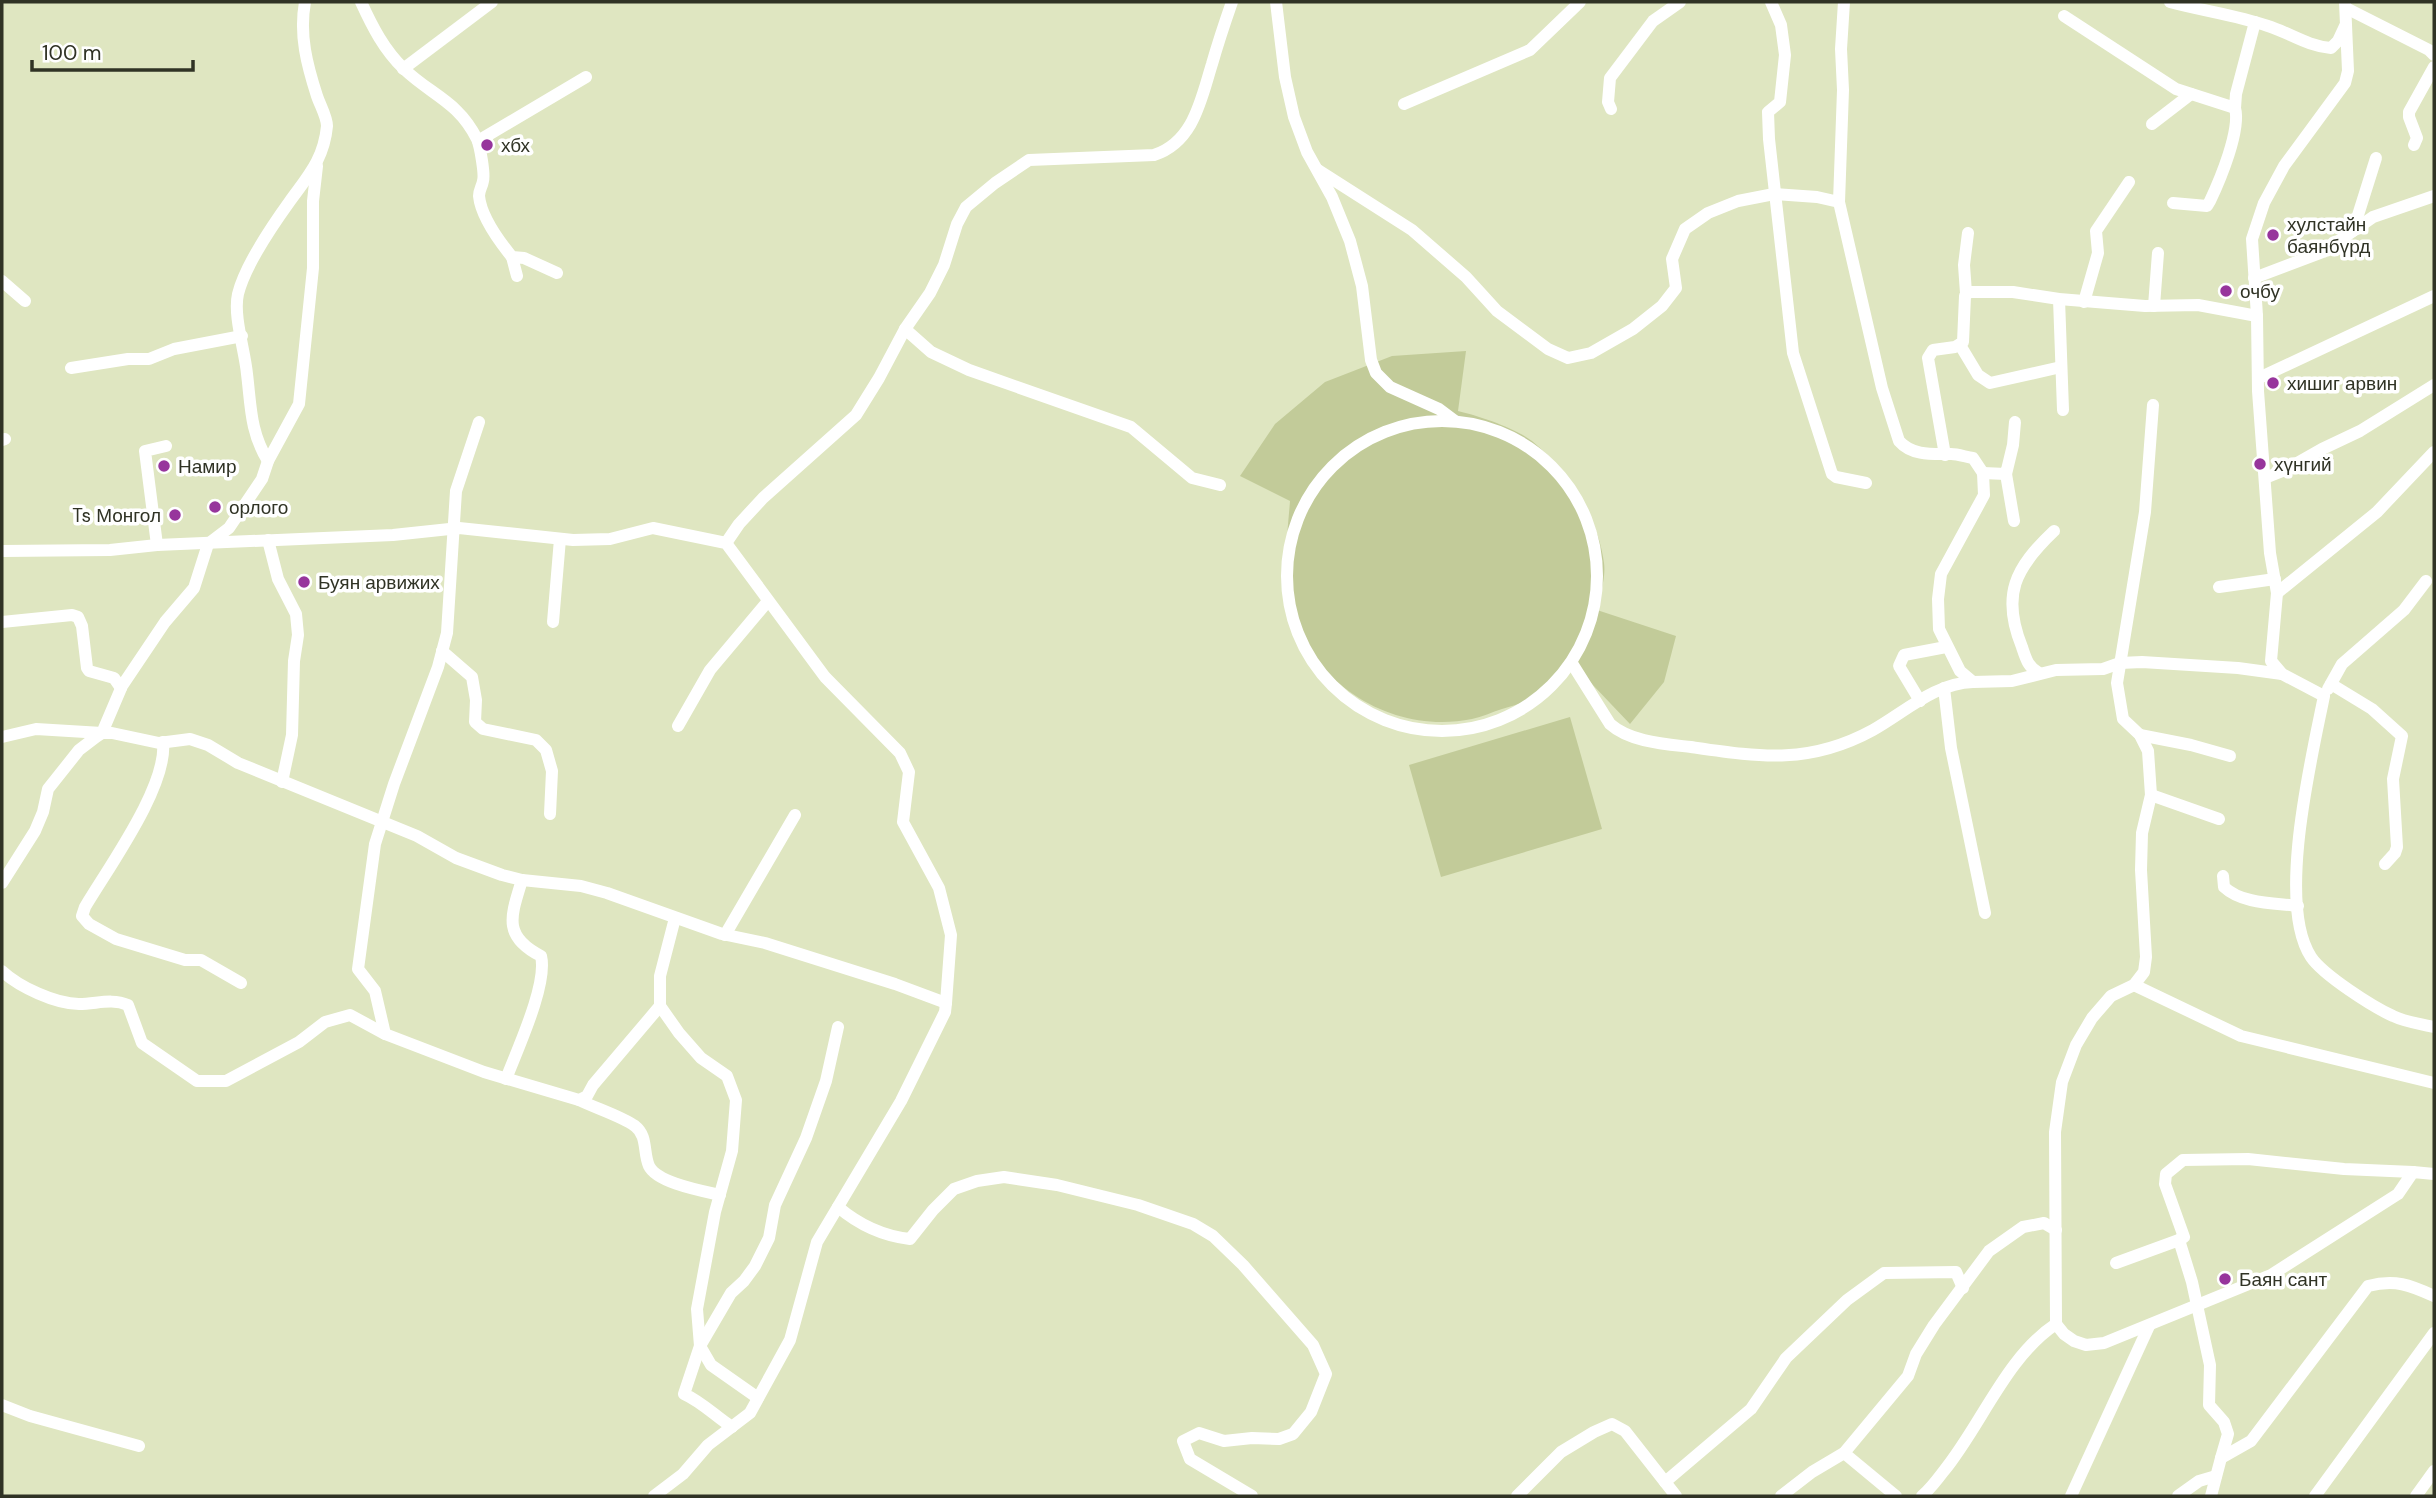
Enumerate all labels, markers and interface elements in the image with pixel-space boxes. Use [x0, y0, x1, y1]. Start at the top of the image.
scale bar [32, 28, 192, 72]
text: 100 m [42, 39, 102, 67]
place label: хбх [501, 133, 531, 158]
marker: хбх [479, 137, 495, 153]
place label: хулстайн баянбүрд [2287, 212, 2370, 259]
marker: хулстайн баянбүрд [2265, 227, 2281, 243]
place label: очбу [2240, 279, 2281, 304]
marker: очбу [2218, 283, 2234, 299]
place label: хишиг арвин [2287, 371, 2397, 396]
marker: хишиг арвин [2265, 375, 2281, 391]
place label: хүнгий [2274, 452, 2332, 477]
place label: Намир [178, 454, 237, 479]
marker: хүнгий [2252, 456, 2268, 472]
marker: Намир [156, 458, 172, 474]
place label: орлого [229, 495, 288, 520]
marker: орлого [207, 499, 223, 515]
place label: Ts Монгол [72, 503, 161, 528]
marker: Ts Монгол [167, 507, 183, 523]
place label: Буян арвижих [318, 570, 440, 595]
marker: Буян арвижих [296, 574, 312, 590]
place label: Баян сант [2239, 1267, 2327, 1292]
marker: Баян сант [2217, 1271, 2233, 1287]

